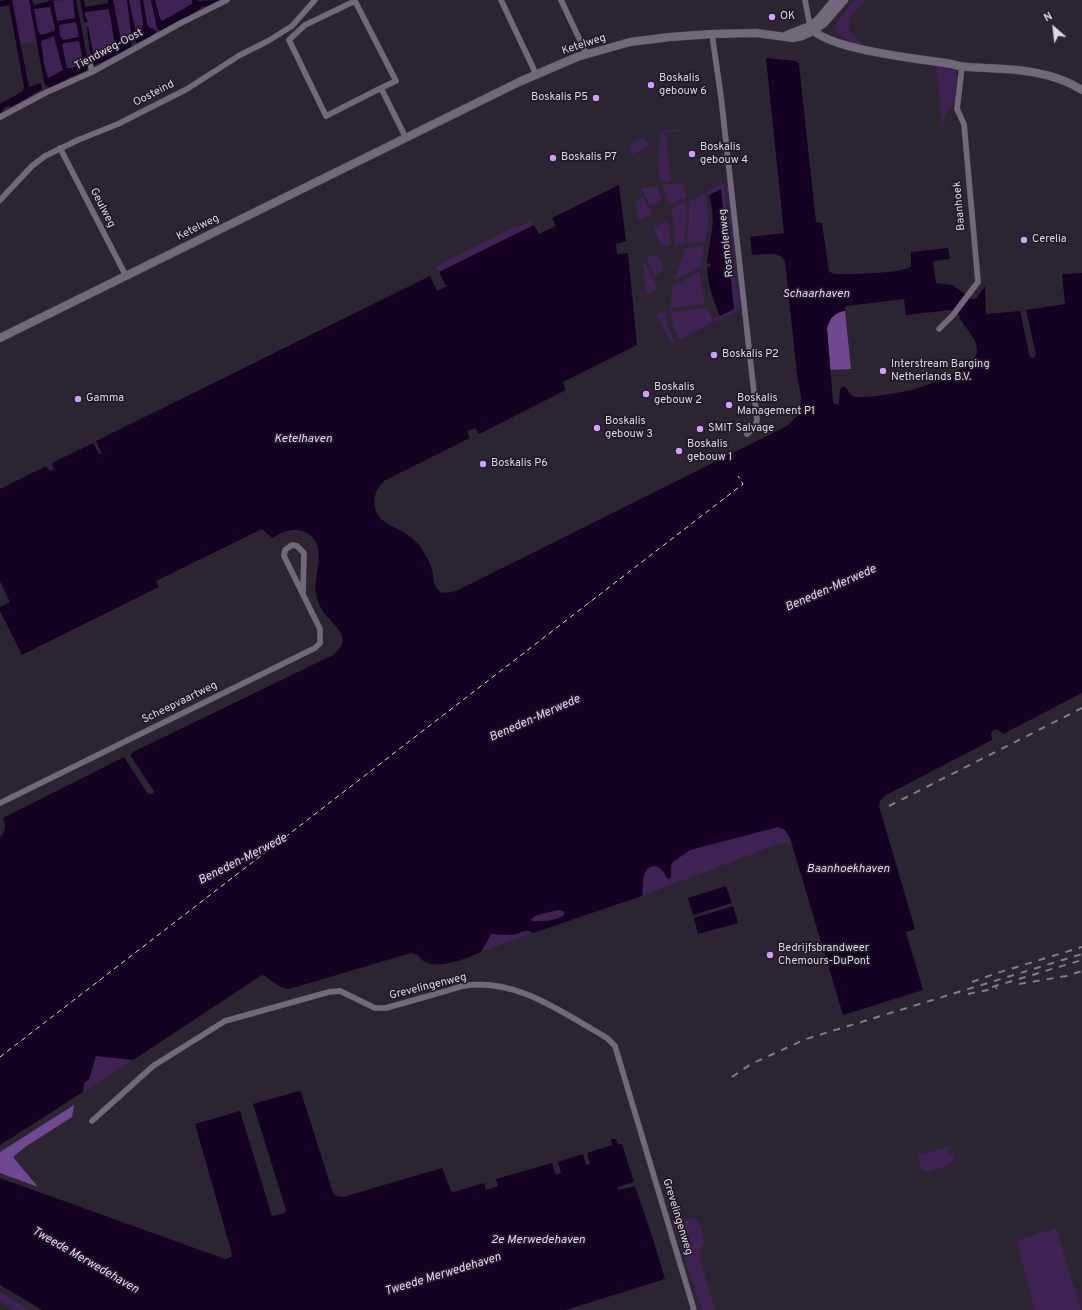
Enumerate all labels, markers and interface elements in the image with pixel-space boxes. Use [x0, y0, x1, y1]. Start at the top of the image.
north arrow [1034, 8, 1074, 48]
text: N [1042, 9, 1055, 25]
place label: OK [780, 10, 795, 24]
marker: OK [767, 12, 777, 22]
street label: Tiendweg-Oost [73, 26, 145, 74]
street label: Ketelweg [560, 32, 608, 58]
place label: Boskalis gebouw 6 [659, 72, 707, 98]
street label: Oosteind [131, 78, 177, 110]
marker: Boskalis gebouw 6 [646, 80, 656, 90]
place label: Boskalis P5 [531, 91, 588, 105]
marker: Boskalis P5 [591, 93, 601, 103]
place label: Boskalis gebouw 4 [700, 141, 748, 167]
marker: Boskalis gebouw 4 [687, 149, 697, 159]
place label: Boskalis P7 [561, 151, 617, 165]
marker: Boskalis P7 [548, 153, 558, 163]
street label: Baanhoek [951, 181, 969, 231]
street label: Geulweg [86, 186, 118, 230]
street label: Rosmolenweg [717, 208, 737, 278]
street label: Ketelweg [175, 212, 221, 244]
place label: Cerelia [1032, 233, 1067, 247]
marker: Cerelia [1019, 235, 1029, 245]
water label: Schaarhaven [783, 288, 849, 302]
place label: Boskalis P2 [722, 348, 779, 362]
marker: Boskalis P2 [709, 350, 719, 360]
place label: Interstream Barging Netherlands B.V. [891, 358, 990, 384]
marker: Interstream Barging Netherlands B.V. [878, 366, 888, 376]
place label: Boskalis gebouw 2 [654, 381, 702, 407]
marker: Boskalis gebouw 2 [641, 389, 651, 399]
place label: Gamma [86, 392, 124, 406]
place label: Boskalis Management P1 [737, 392, 815, 418]
marker: Gamma [73, 394, 83, 404]
marker: Boskalis Management P1 [724, 400, 734, 410]
place label: Boskalis gebouw 3 [605, 415, 653, 441]
place label: SMIT Salvage [708, 422, 774, 436]
marker: Boskalis gebouw 3 [592, 423, 602, 433]
marker: SMIT Salvage [695, 424, 705, 434]
water label: Ketelhaven [274, 433, 332, 447]
place label: Boskalis gebouw 1 [687, 438, 732, 464]
marker: Boskalis gebouw 1 [674, 446, 684, 456]
place label: Boskalis P6 [491, 457, 548, 471]
marker: Boskalis P6 [478, 459, 488, 469]
water label: Beneden-Merwede [783, 563, 879, 615]
street label: Scheepvaartweg [140, 679, 220, 727]
water label: Beneden-Merwede [487, 693, 583, 745]
water label: Beneden-Merwede [196, 831, 290, 889]
water label: Baanhoekhaven [807, 863, 889, 877]
place label: Bedrijfsbrandweer Chemours-DuPont [778, 942, 870, 968]
marker: Bedrijfsbrandweer Chemours-DuPont [765, 950, 775, 960]
street label: Grevelingenweg [388, 971, 468, 1003]
street label: Grevelingenweg [659, 1177, 695, 1257]
water label: Tweede Merwedehaven [29, 1225, 141, 1297]
water label: 2e Merwedehaven [491, 1234, 585, 1248]
water label: Tweede Merwedehaven [383, 1250, 503, 1300]

